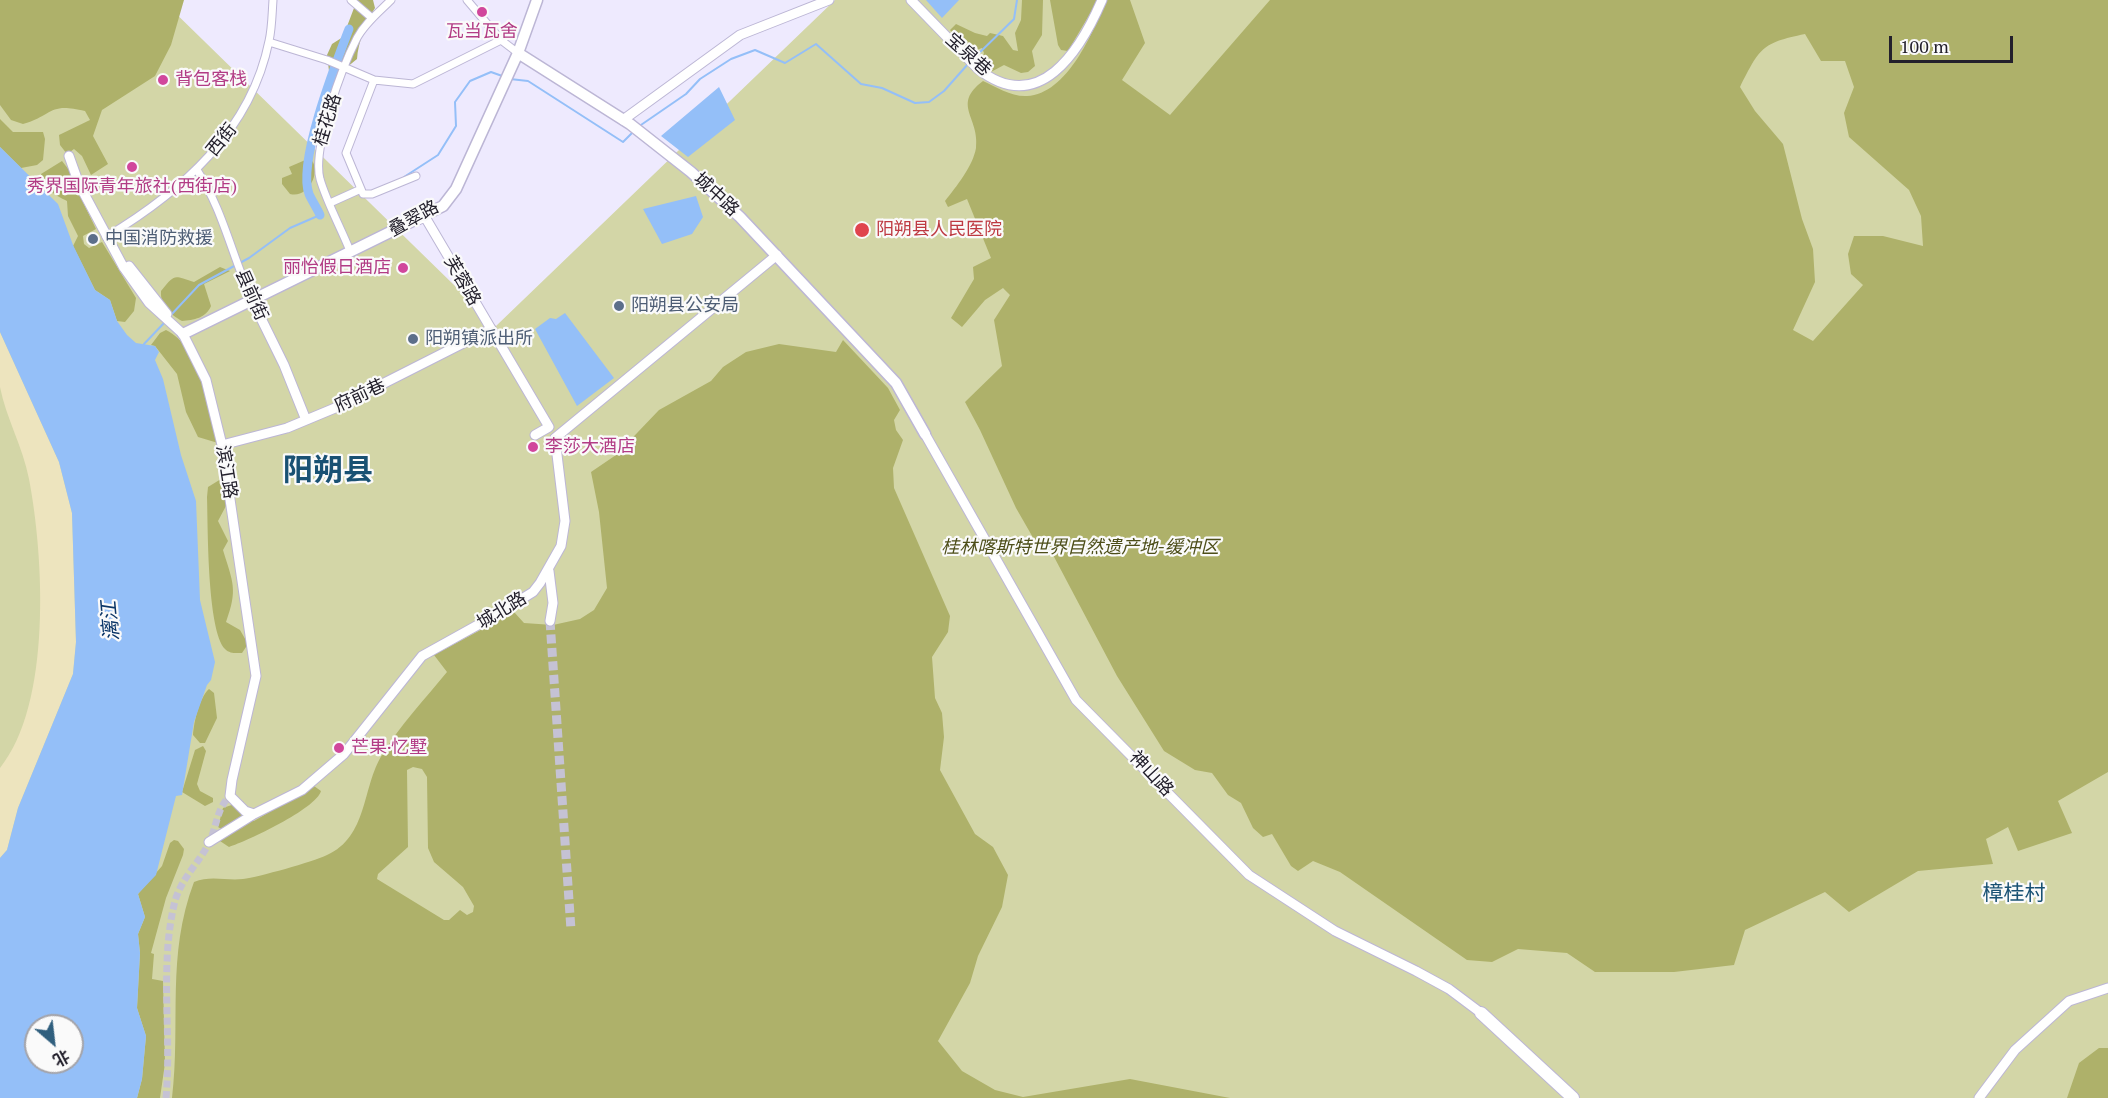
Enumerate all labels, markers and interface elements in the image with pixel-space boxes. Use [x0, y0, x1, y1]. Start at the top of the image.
marker: 瓦当瓦舍 [475, 5, 489, 19]
place label: 瓦当瓦舍 [446, 21, 518, 43]
scale bar [1892, 24, 2016, 62]
street label: 宝泉巷 [941, 29, 995, 81]
text: 100 m [1900, 34, 1949, 58]
place label: 背包客栈 [175, 69, 247, 91]
marker: 背包客栈 [156, 73, 170, 87]
street label: 桂花路 [310, 91, 346, 149]
street label: 西街 [202, 119, 242, 161]
marker: 秀界国际青年旅社(西街店) [125, 160, 139, 174]
street label: 城中路 [689, 169, 743, 221]
place label: 秀界国际青年旅社(西街店) [27, 176, 237, 198]
street label: 叠翠路 [385, 196, 443, 242]
place label: 阳朔县人民医院 [876, 219, 1002, 241]
marker: 阳朔县人民医院 [853, 221, 871, 239]
place label: 中国消防救援 [105, 228, 213, 250]
marker: 中国消防救援 [86, 232, 100, 246]
street label: 芙蓉路 [439, 252, 485, 310]
place label: 丽怡假日酒店 [283, 257, 391, 279]
marker: 丽怡假日酒店 [396, 261, 410, 275]
street label: 县前街 [230, 266, 272, 324]
place label: 阳朔县公安局 [631, 295, 739, 317]
marker: 阳朔县公安局 [612, 299, 626, 313]
place label: 阳朔镇派出所 [425, 328, 533, 350]
marker: 阳朔镇派出所 [406, 332, 420, 346]
street label: 府前巷 [331, 375, 389, 417]
place label: 李莎大酒店 [545, 436, 635, 458]
marker: 李莎大酒店 [526, 440, 540, 454]
street label: 滨江路 [211, 444, 241, 500]
district label: 阳朔县 [283, 453, 373, 489]
park label: 桂林喀斯特世界自然遗产地-缓冲区 [941, 537, 1219, 559]
street label: 城北路 [473, 588, 531, 634]
water label: 漓江 [97, 600, 125, 642]
place label: 芒果·忆墅 [351, 737, 427, 759]
marker: 芒果·忆墅 [332, 741, 346, 755]
street label: 神山路 [1125, 747, 1177, 801]
district label: 樟桂村 [1983, 881, 2045, 907]
north arrow [24, 1014, 84, 1074]
text: 北 [49, 1045, 74, 1072]

